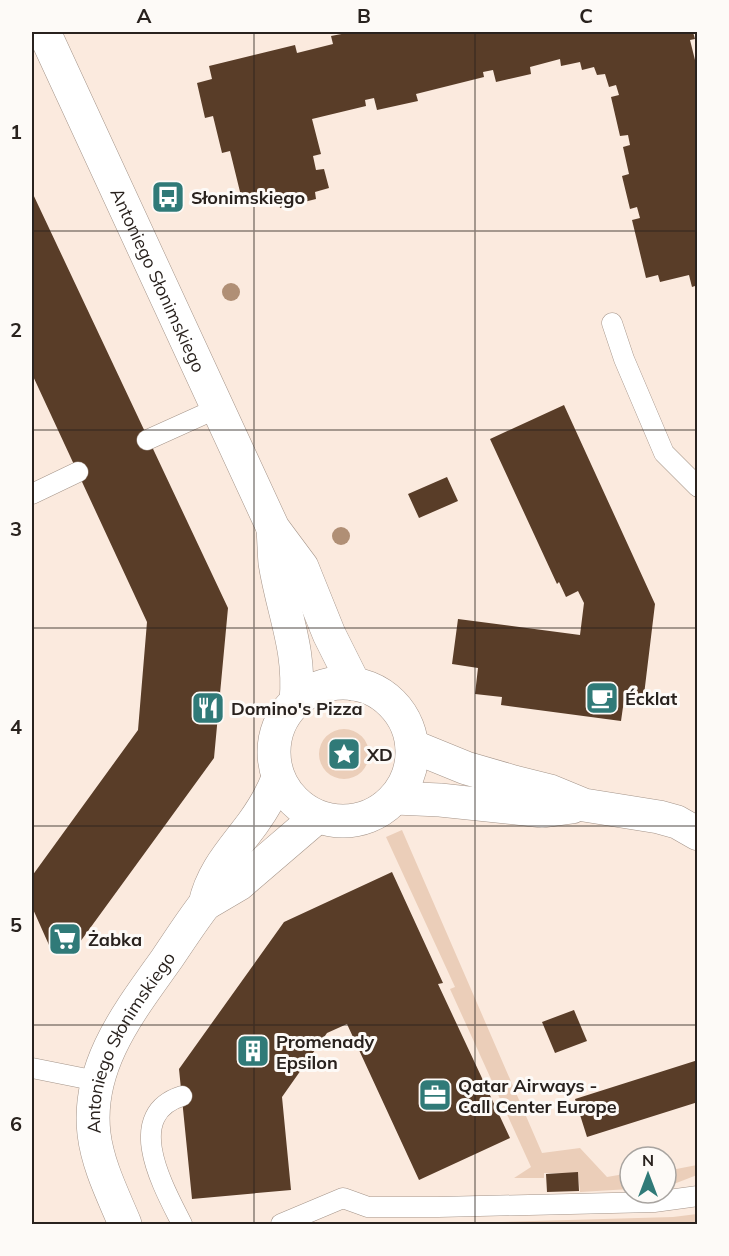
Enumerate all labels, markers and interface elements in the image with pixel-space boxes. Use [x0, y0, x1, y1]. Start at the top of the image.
text: A [137, 3, 152, 28]
text: B [357, 3, 371, 28]
text: C [579, 3, 593, 28]
text: 1 [10, 119, 22, 144]
bus stop icon: Słonimskiego [150, 179, 186, 215]
street label: Antoniego Słonimskiego [106, 184, 211, 376]
place label: Słonimskiego [191, 186, 305, 209]
text: 2 [10, 317, 22, 342]
text: 3 [10, 516, 22, 541]
cafe icon: Écklat [584, 680, 620, 716]
place label: Écklat [625, 687, 678, 710]
restaurant icon: Domino's Pizza [190, 690, 226, 726]
place label: Domino's Pizza [231, 697, 363, 720]
text: 4 [10, 714, 22, 739]
place icon: XD [326, 736, 362, 772]
place label: XD [366, 743, 393, 766]
text: 5 [10, 912, 22, 937]
supermarket icon: Żabka [47, 921, 83, 957]
place label: Żabka [88, 928, 142, 951]
street label: Antoniego Słonimskiego [81, 947, 180, 1135]
place label: Promenady Epsilon [276, 1030, 375, 1074]
building icon: Promenady Epsilon [235, 1033, 271, 1069]
place label: Qatar Airways - Call Center Europe [458, 1074, 617, 1118]
office icon: Qatar Airways - Call Center Europe [417, 1077, 453, 1113]
text: 6 [10, 1111, 22, 1136]
north arrow [618, 1145, 678, 1205]
text: N [642, 1150, 654, 1170]

